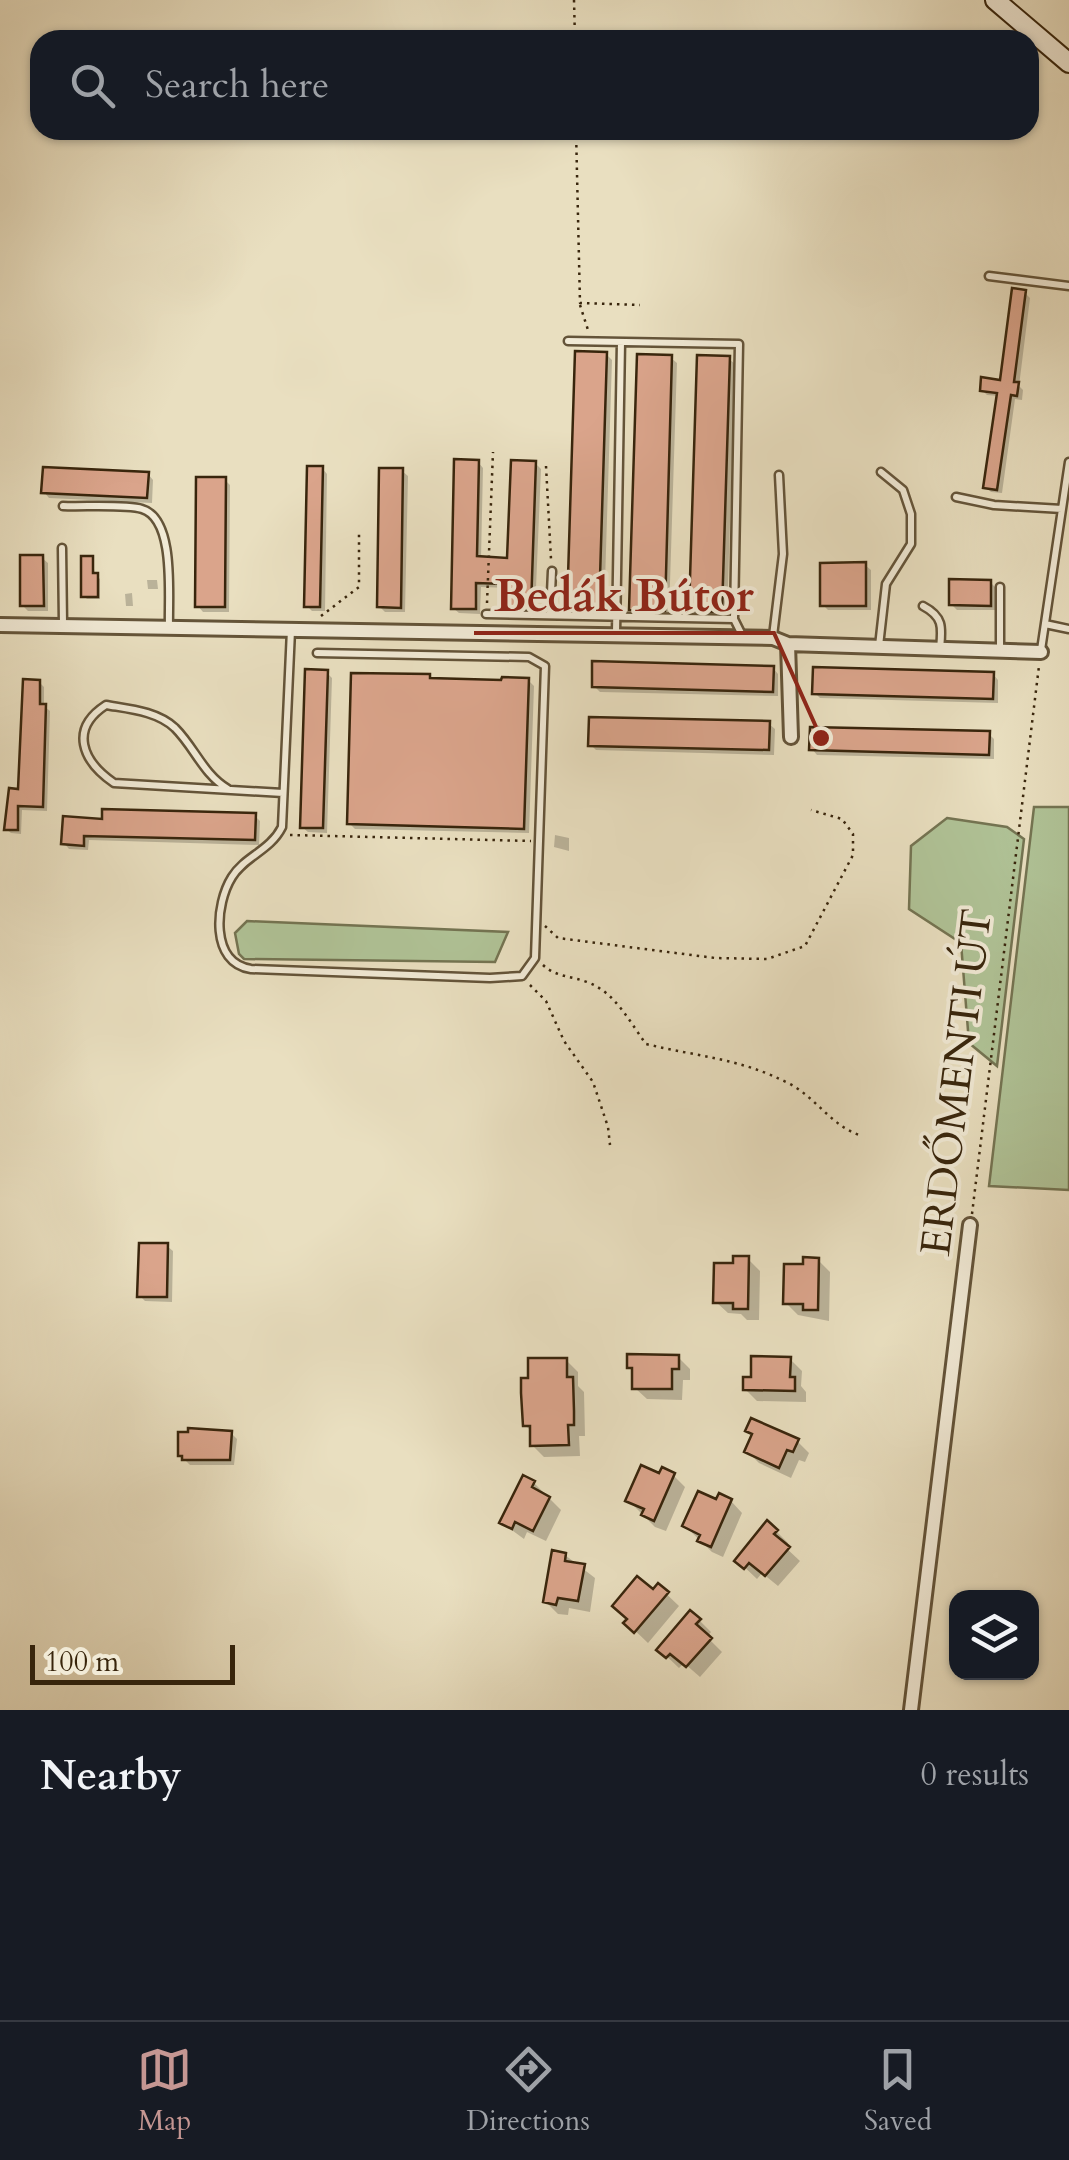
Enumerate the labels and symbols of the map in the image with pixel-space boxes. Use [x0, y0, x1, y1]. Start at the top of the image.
callout: Bedák Bútor [474, 558, 774, 633]
text: Bedák Bútor [494, 566, 755, 627]
street label: ERDŐMENTI ÚT [907, 906, 1006, 1258]
scale bar [30, 1640, 235, 1684]

